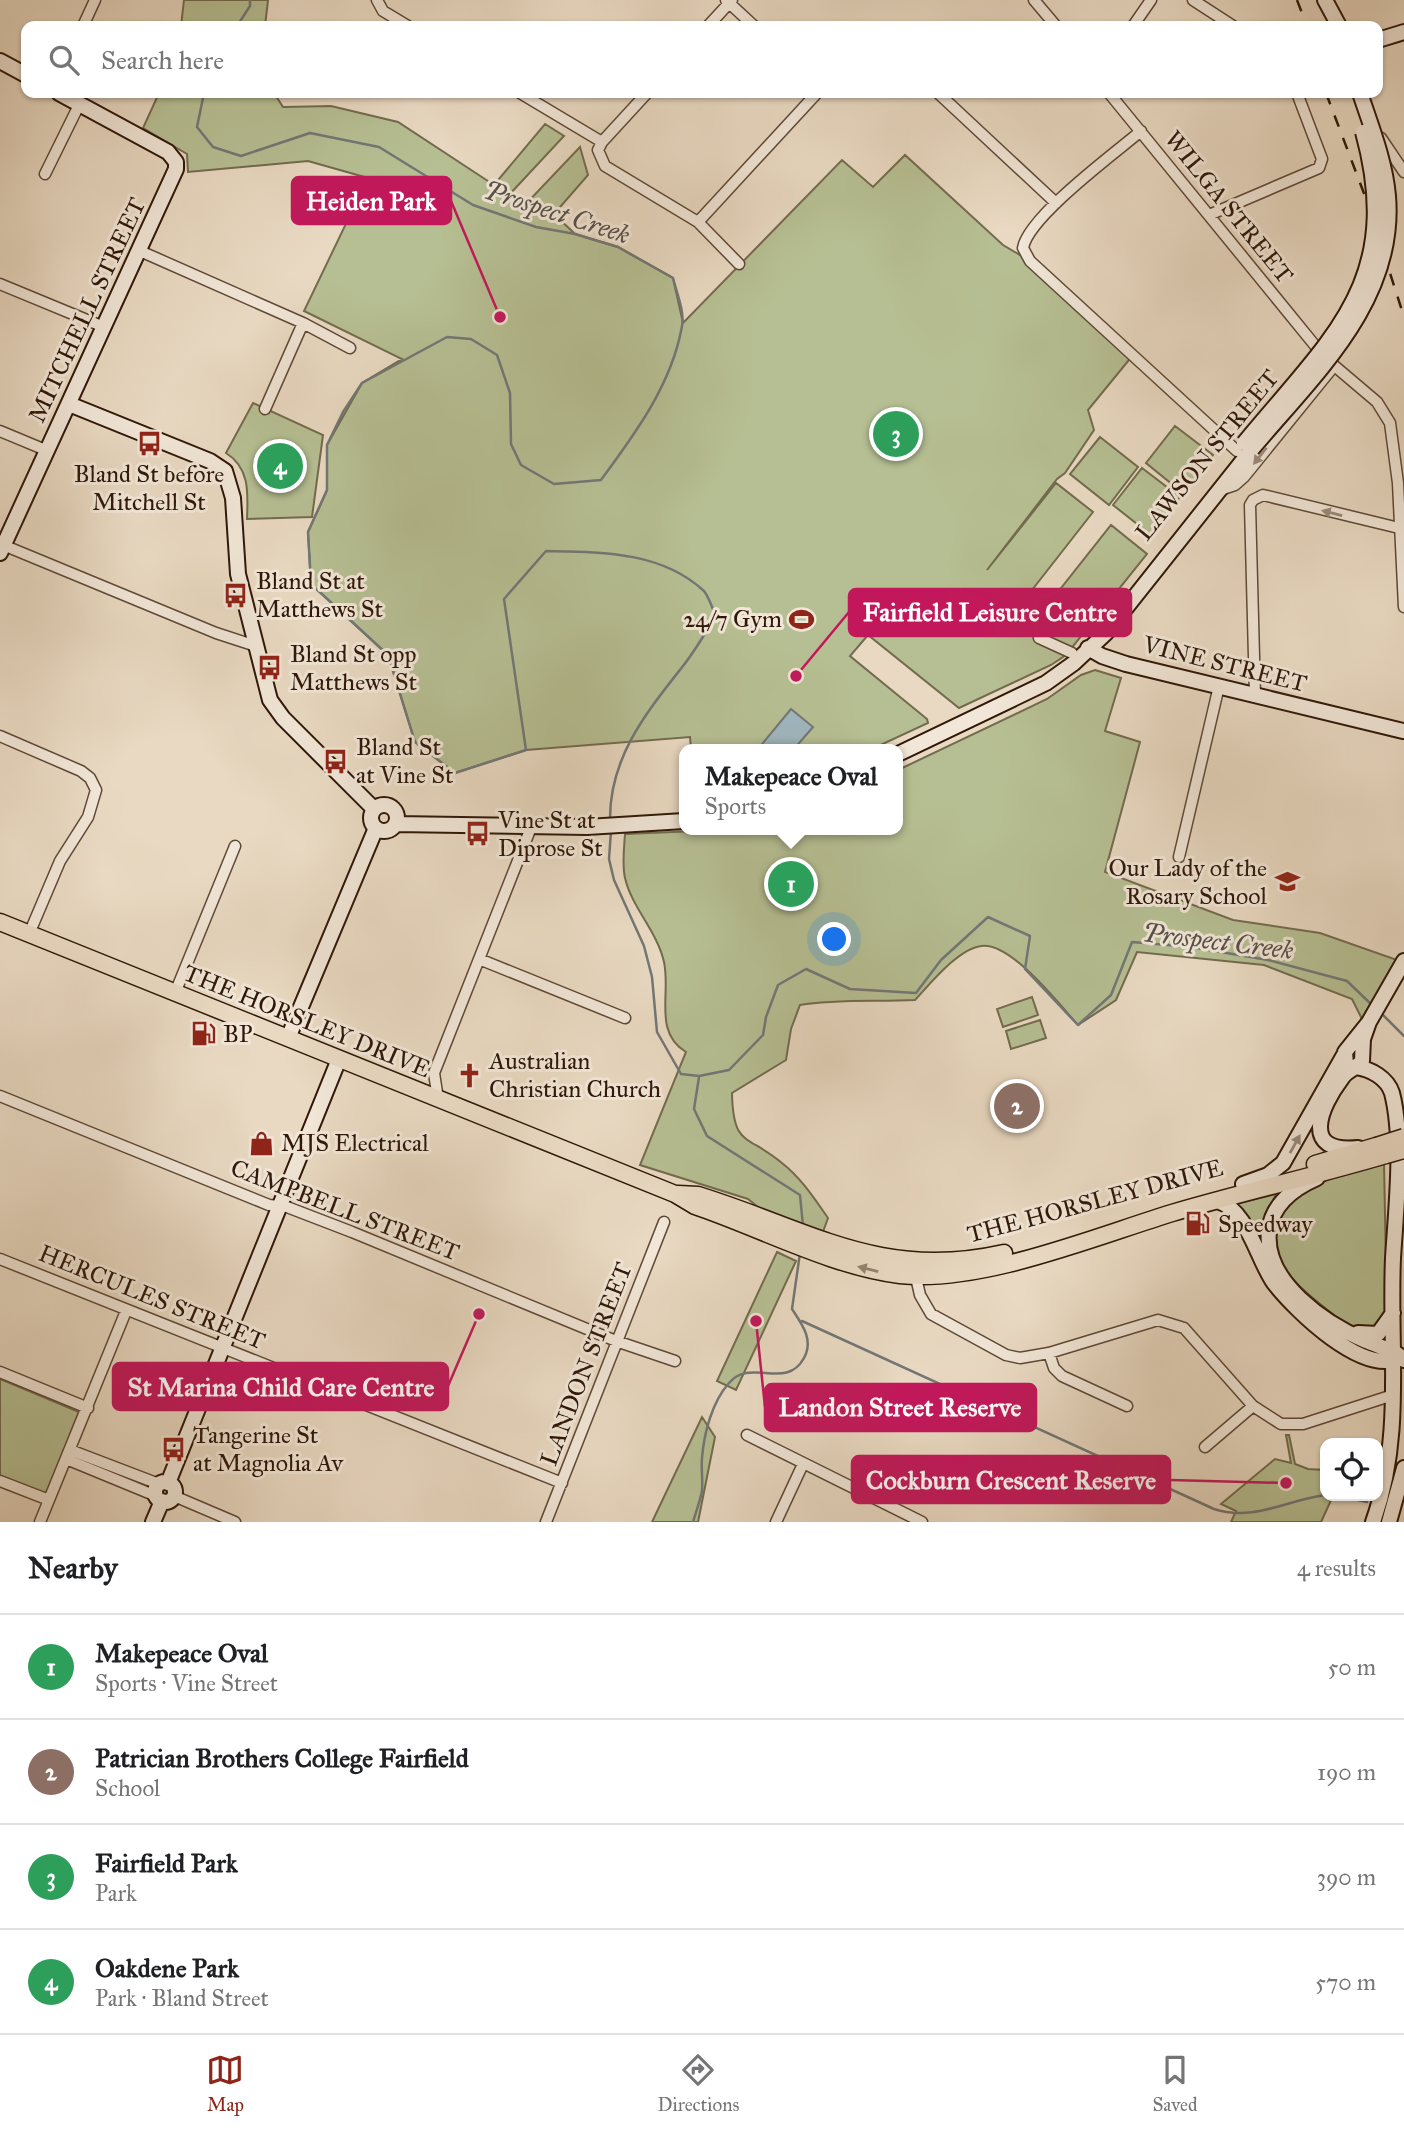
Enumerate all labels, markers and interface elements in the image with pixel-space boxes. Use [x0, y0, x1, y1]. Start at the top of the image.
search box [21, 21, 1383, 98]
icon: search [45, 41, 83, 79]
text: Search here [101, 44, 224, 76]
street label: WILGA STREET [1158, 125, 1300, 289]
water label: Prospect Creek [480, 173, 634, 252]
callout: Heiden Park [292, 177, 451, 224]
text: Heiden Park [306, 185, 437, 217]
street label: MITCHELL STREET [22, 193, 152, 427]
street label: LAWSON STREET [1129, 363, 1285, 547]
pin: 3 [873, 408, 919, 460]
bus stop icon: Bland St before Mitchell St [135, 429, 163, 457]
pin: 4 [257, 440, 303, 492]
one-way arrow [1252, 447, 1267, 465]
place label: Bland St before Mitchell St [74, 459, 224, 517]
one-way arrow [1321, 507, 1343, 518]
place label: Bland St at Matthews St [256, 566, 384, 624]
bus stop icon: Bland St at Matthews St [222, 581, 250, 609]
callout: Fairfield Leisure Centre [849, 589, 1131, 636]
text: Fairfield Leisure Centre [863, 596, 1117, 628]
place label: 24/7 Gym [683, 604, 782, 634]
sports icon: 24/7 Gym [788, 605, 816, 633]
street label: VINE STREET [1139, 629, 1310, 699]
place label: Bland St opp Matthews St [290, 639, 418, 697]
bus stop icon: Bland St opp Matthews St [256, 654, 284, 682]
place label: Bland St at Vine St [356, 732, 454, 790]
popup [679, 744, 903, 835]
bus stop icon: Bland St at Vine St [322, 747, 350, 775]
text: Makepeace Oval [705, 760, 877, 792]
text: Sports [705, 792, 766, 820]
place label: Vine St at Diprose St [497, 805, 603, 863]
bus stop icon: Vine St at Diprose St [464, 820, 492, 848]
place label: Our Lady of the Rosary School [1108, 853, 1268, 911]
pin: 1 [768, 858, 814, 910]
school or university icon: Our Lady of the Rosary School [1273, 868, 1301, 896]
water label: Prospect Creek [1141, 916, 1296, 967]
your location [817, 922, 851, 956]
street label: THE HORSLEY DRIVE [179, 958, 435, 1084]
place label: BP [223, 1019, 253, 1049]
fuel station icon: BP [189, 1020, 217, 1048]
place label: Australian Christian Church [488, 1046, 661, 1104]
church icon: Australian Christian Church [455, 1061, 483, 1089]
pin: 2 [994, 1080, 1040, 1132]
place label: MJS Electrical [281, 1128, 429, 1158]
shop icon: MJS Electrical [247, 1129, 275, 1157]
one-way arrow [1289, 1134, 1301, 1154]
street label: THE HORSLEY DRIVE [964, 1152, 1226, 1250]
street label: CAMPBELL STREET [226, 1153, 464, 1267]
place label: Speedway [1218, 1209, 1313, 1239]
fuel station icon: Speedway [1184, 1210, 1212, 1238]
street label: HERCULES STREET [34, 1238, 270, 1356]
street label: LANDON STREET [533, 1258, 639, 1470]
one-way arrow [857, 1263, 879, 1274]
callout: St Marina Child Care Centre [113, 1363, 448, 1410]
text: St Marina Child Care Centre [128, 1371, 435, 1403]
callout: Landon Street Reserve [765, 1384, 1036, 1431]
text: Landon Street Reserve [779, 1391, 1022, 1423]
place label: Tangerine St at Magnolia Av [193, 1420, 345, 1478]
bus stop icon: Tangerine St at Magnolia Av [159, 1435, 187, 1463]
map controls [1320, 1438, 1383, 1501]
button: locate [1320, 1438, 1383, 1501]
callout: Cockburn Crescent Reserve [852, 1456, 1170, 1503]
text: Cockburn Crescent Reserve [866, 1464, 1156, 1496]
text: Nearby [28, 1550, 118, 1586]
text: 4 results [1297, 1554, 1376, 1582]
text: Makepeace Oval [95, 1637, 268, 1669]
text: 1 [46, 1653, 56, 1681]
text: 50 m [1328, 1653, 1376, 1681]
text: Sports · Vine Street [95, 1669, 278, 1697]
text: Patrician Brothers College Fairfield [95, 1742, 469, 1774]
text: 2 [45, 1758, 57, 1786]
text: 190 m [1317, 1758, 1376, 1786]
text: School [95, 1774, 160, 1802]
text: Fairfield Park [95, 1847, 238, 1879]
text: 3 [46, 1863, 56, 1891]
text: 390 m [1317, 1863, 1376, 1891]
text: Park [95, 1879, 137, 1907]
text: Oakdene Park [95, 1952, 239, 1984]
text: 4 [45, 1968, 57, 1996]
text: 570 m [1315, 1968, 1376, 1996]
text: Park · Bland Street [95, 1984, 269, 2012]
tab: Map [206, 2051, 244, 2116]
tab: Directions [657, 2051, 739, 2116]
tab: Saved [1152, 2051, 1198, 2116]

